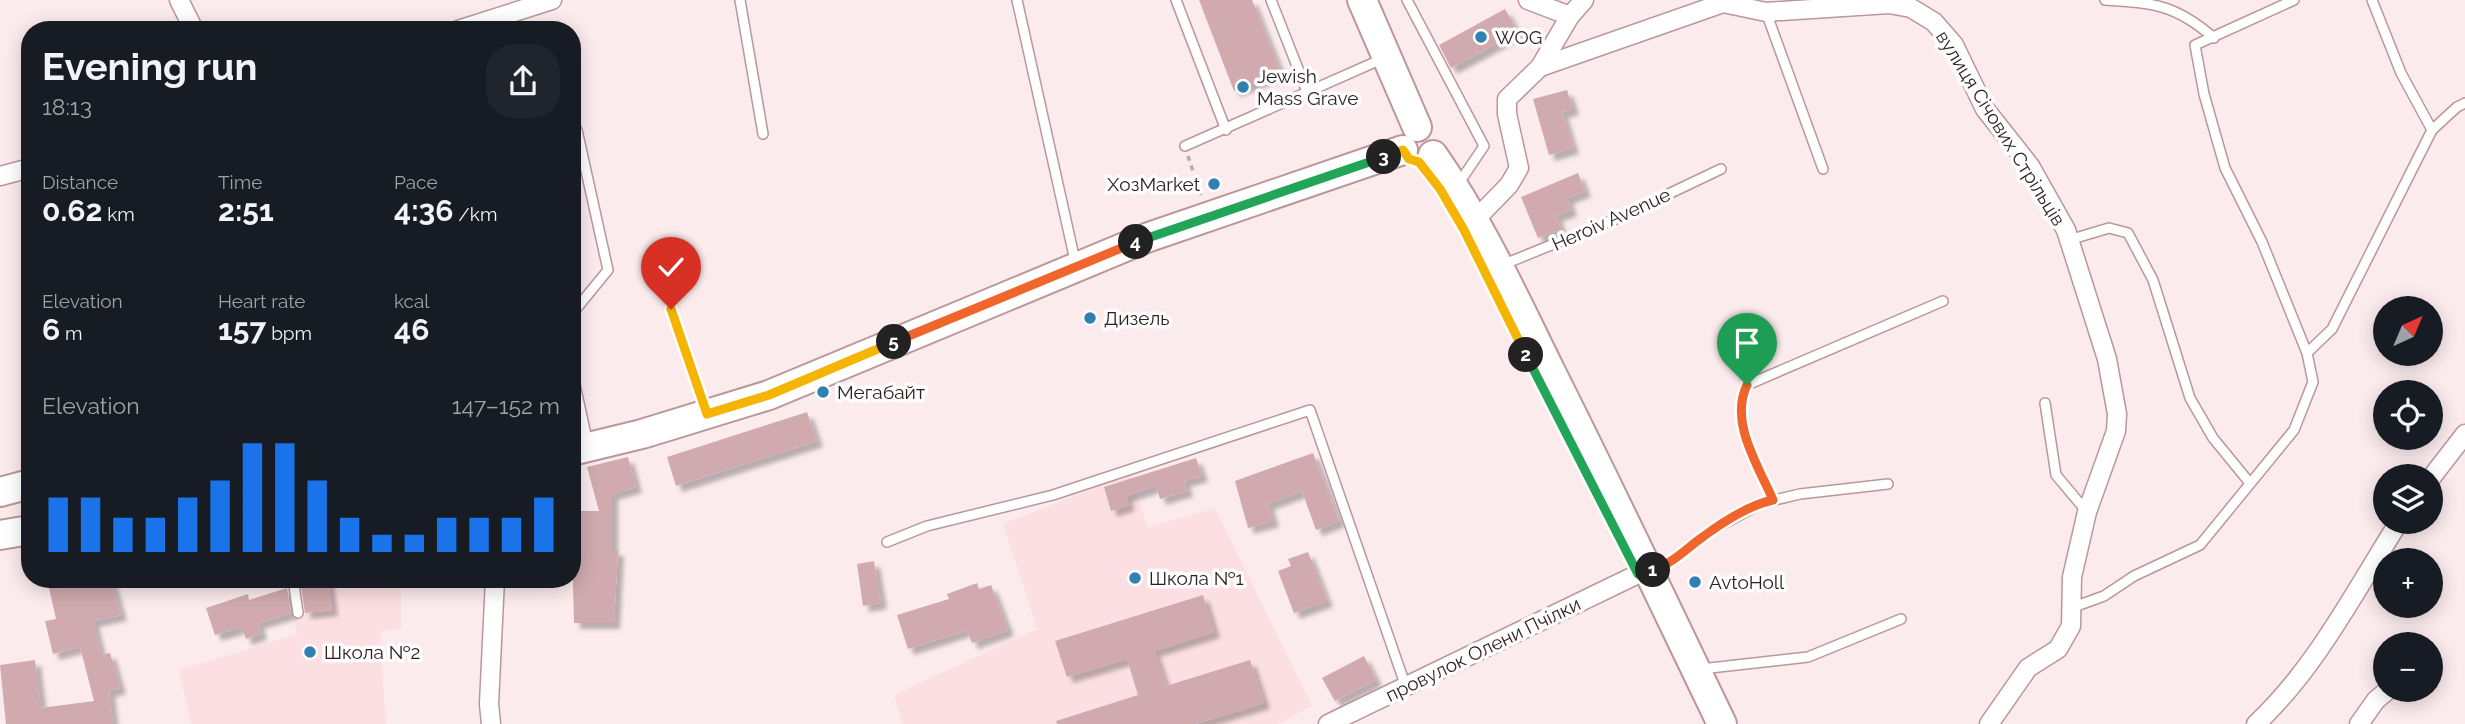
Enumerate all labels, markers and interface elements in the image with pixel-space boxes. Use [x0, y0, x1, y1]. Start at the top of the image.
place label: WOG [1495, 26, 1542, 48]
street label: вулиця Січових Стрільців [1932, 26, 2070, 230]
marker: WOG [1473, 29, 1489, 45]
text: Evening run [42, 44, 257, 89]
button: share [486, 44, 560, 118]
place label: Jewish Mass Grave [1257, 65, 1358, 109]
marker: Jewish Mass Grave [1235, 79, 1251, 95]
text: 18:13 [42, 93, 92, 120]
pin: 3 [1366, 140, 1402, 174]
text: 3 [1378, 145, 1389, 167]
text: Distance [42, 171, 118, 193]
text: Time [218, 171, 262, 193]
text: Pace [394, 171, 438, 193]
place label: ХозMarket [1107, 173, 1201, 195]
marker: ХозMarket [1206, 176, 1222, 192]
street label: Heroiv Avenue [1548, 183, 1674, 255]
text: 0.62 [42, 193, 102, 228]
text: 2:51 [218, 193, 274, 228]
text: 4:36 [394, 193, 454, 228]
text: km [102, 203, 135, 225]
text: /km [454, 203, 497, 225]
pin: 4 [1118, 224, 1154, 260]
text: 4 [1130, 230, 1141, 252]
pin [641, 237, 701, 309]
icon: check [652, 248, 690, 286]
text: Elevation [42, 290, 123, 312]
text: Heart rate [218, 290, 306, 312]
text: kcal [394, 290, 430, 312]
north arrow [2373, 296, 2443, 366]
map controls [2373, 296, 2443, 702]
place label: Дизель [1104, 307, 1170, 329]
marker: Дизель [1082, 310, 1098, 326]
text: 6 [42, 312, 60, 347]
text: 157 [218, 312, 266, 347]
text: 46 [394, 312, 429, 347]
pin [1717, 313, 1777, 385]
text: m [60, 322, 83, 344]
text: bpm [266, 322, 312, 344]
pin: 5 [876, 324, 912, 360]
icon: arrive [1728, 324, 1766, 362]
text: 5 [888, 330, 899, 352]
pin: 2 [1508, 338, 1544, 372]
text: 2 [1520, 343, 1531, 365]
button: locate [2373, 380, 2443, 450]
place label: Мегабайт [837, 381, 925, 403]
marker: Мегабайт [815, 384, 831, 400]
text: Elevation [42, 392, 140, 419]
text: 147–152 m [452, 392, 560, 419]
button: layers [2373, 464, 2443, 534]
button: + [2373, 548, 2443, 618]
pin: 1 [1636, 552, 1670, 588]
text: 1 [1648, 558, 1657, 580]
place label: Школа №1 [1149, 567, 1244, 589]
marker: Школа №1 [1127, 570, 1143, 586]
place label: AvtoHoll [1709, 571, 1785, 593]
marker: AvtoHoll [1687, 574, 1703, 590]
street label: провулок Олени Пчілки [1382, 592, 1584, 706]
button: − [2373, 632, 2443, 702]
place label: Школа №2 [324, 641, 420, 663]
marker: Школа №2 [302, 644, 318, 660]

